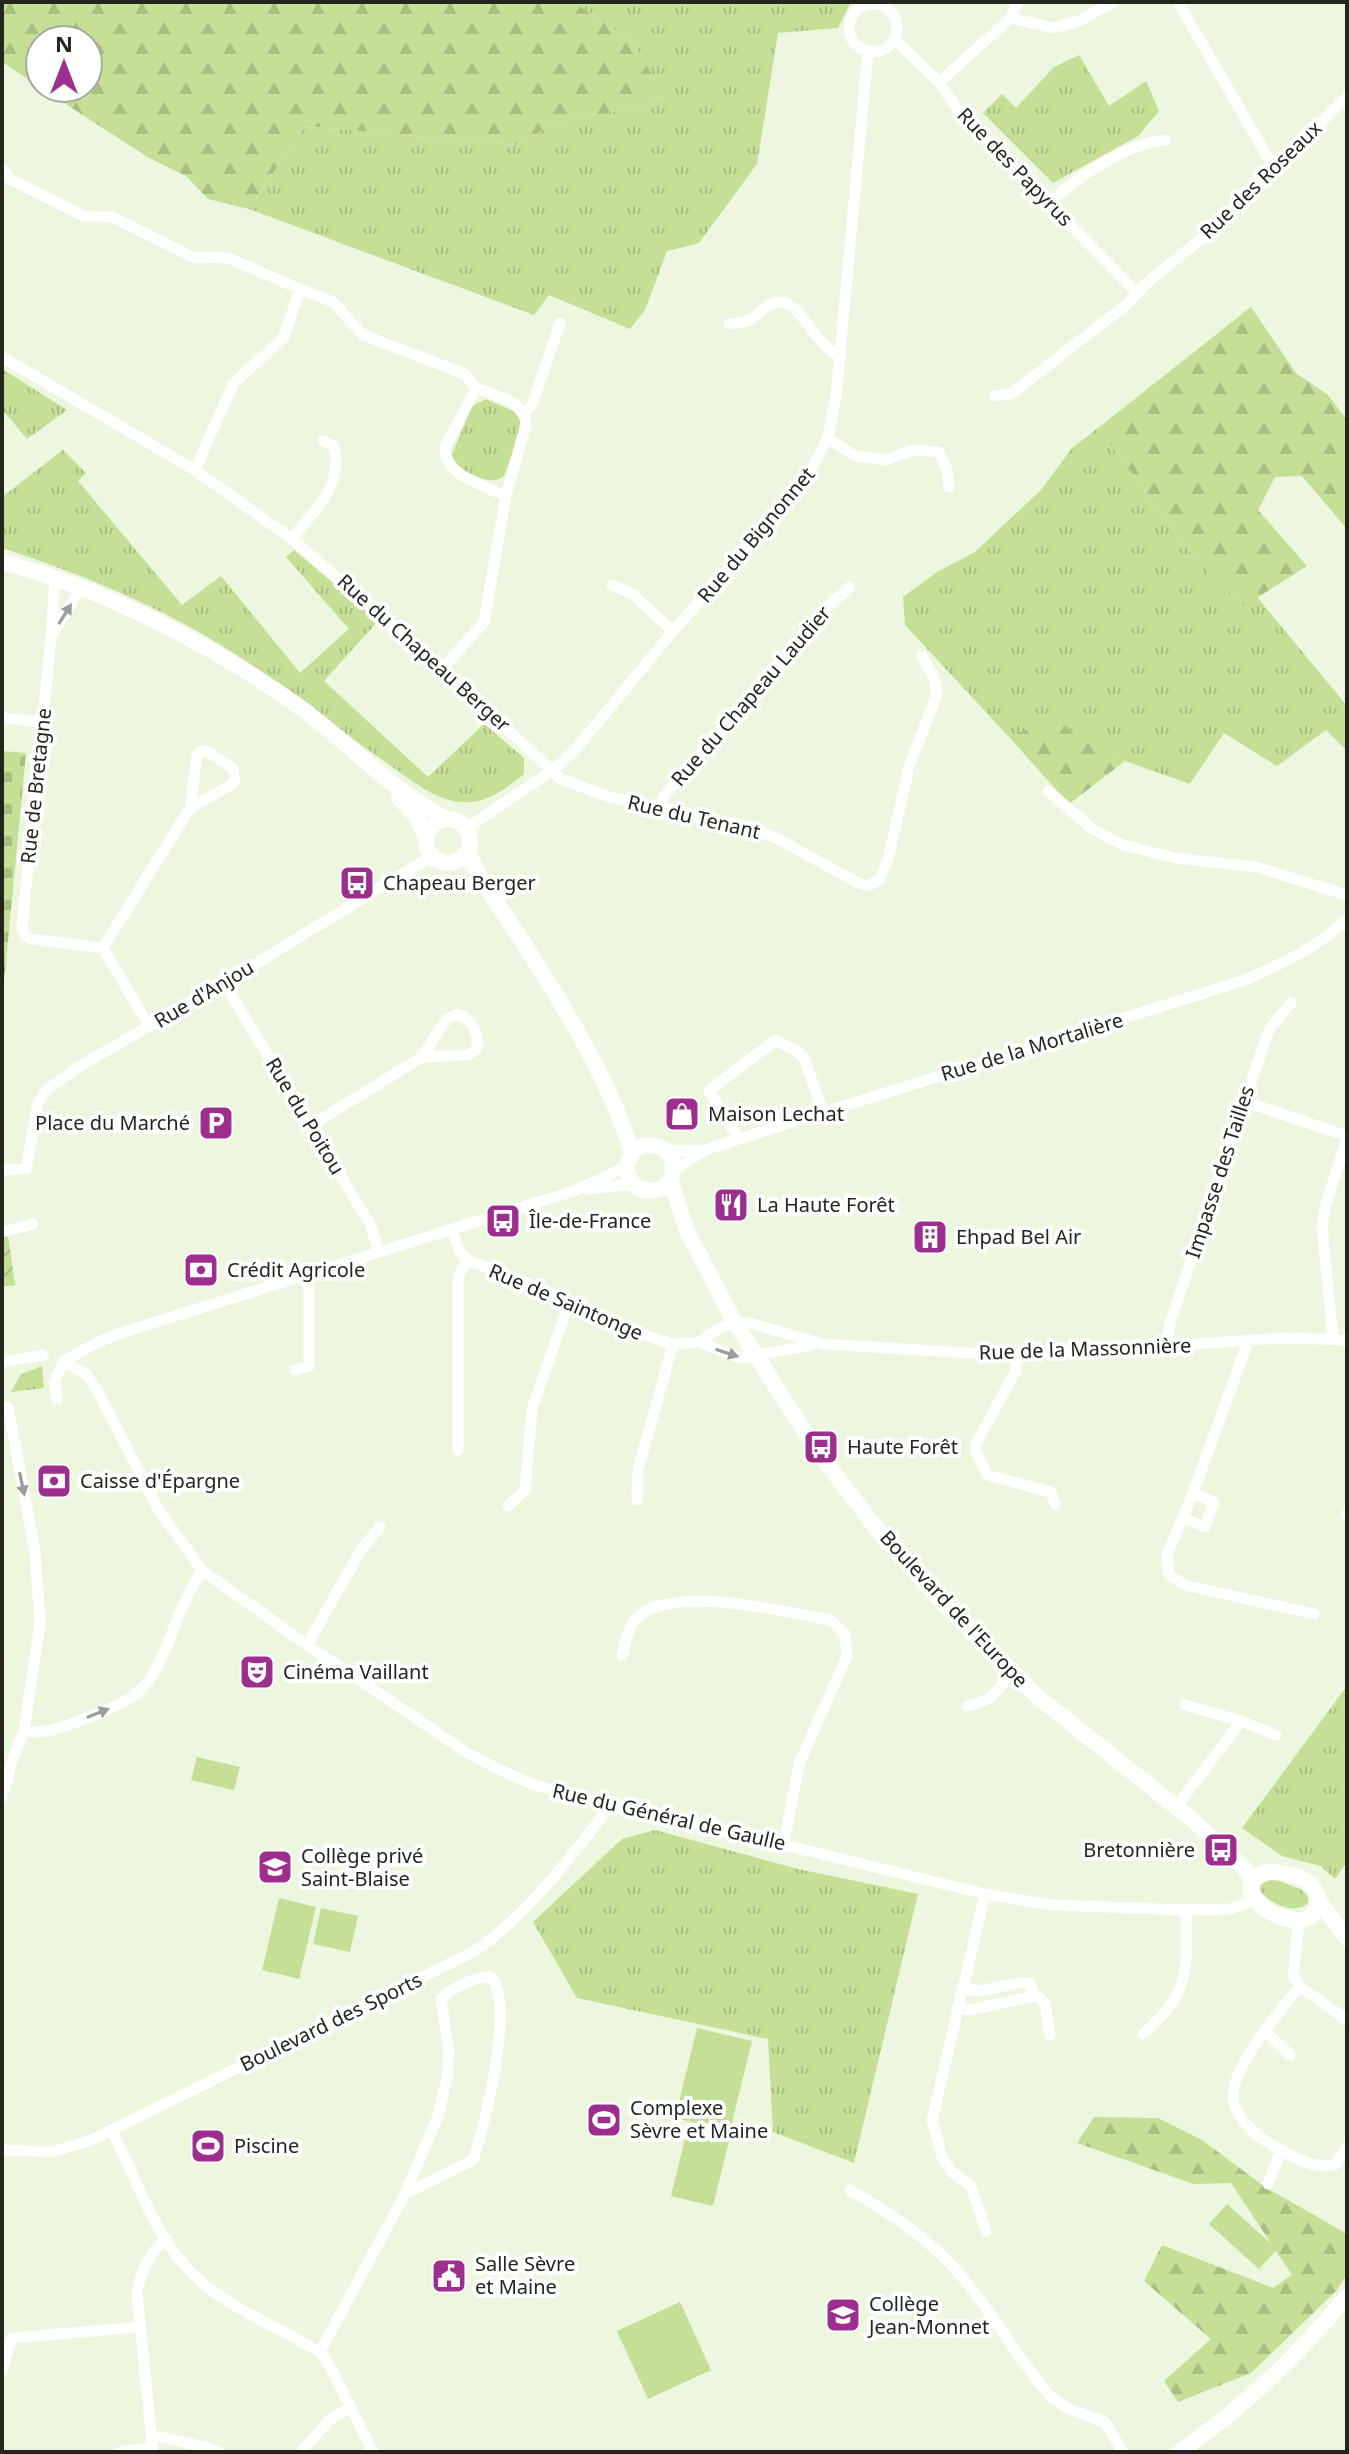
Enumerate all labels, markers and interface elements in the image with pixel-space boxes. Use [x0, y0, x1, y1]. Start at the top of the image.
north arrow [24, 24, 104, 104]
text: N [55, 28, 73, 58]
street label: Rue des Papyrus [952, 101, 1079, 232]
street label: Rue des Roseaux [1194, 114, 1328, 245]
street label: Rue du Bignonnet [691, 461, 820, 608]
street label: Rue du Chapeau Berger [332, 568, 517, 738]
street label: Rue du Chapeau Laudier [665, 600, 837, 792]
one-way arrow [58, 604, 73, 625]
street label: Rue de Bretagne [14, 707, 57, 865]
street label: Rue du Tenant [625, 788, 763, 845]
bus stop icon: Chapeau Berger [338, 864, 376, 902]
place label: Chapeau Berger [383, 869, 536, 896]
street label: Rue d'Anjou [149, 953, 258, 1034]
street label: Rue de la Mortalière [937, 1006, 1126, 1087]
street label: Rue du Poitou [260, 1052, 351, 1179]
street label: Impasse des Tailles [1179, 1082, 1260, 1262]
shop icon: Maison Lechat [663, 1095, 701, 1133]
place label: Maison Lechat [708, 1100, 844, 1127]
parking icon: Place du Marché [197, 1104, 235, 1142]
place label: Place du Marché [35, 1109, 190, 1136]
restaurant icon: La Haute Forêt [712, 1186, 750, 1224]
place label: La Haute Forêt [757, 1191, 895, 1218]
bus stop icon: Île-de-France [484, 1202, 522, 1240]
place label: Île-de-France [529, 1207, 651, 1234]
building icon: Ehpad Bel Air [911, 1218, 949, 1256]
place label: Ehpad Bel Air [956, 1223, 1081, 1250]
bank icon: Crédit Agricole [182, 1251, 220, 1289]
place label: Crédit Agricole [227, 1256, 365, 1283]
street label: Rue de Saintonge [485, 1257, 647, 1346]
street label: Rue de la Massonnière [978, 1331, 1192, 1366]
one-way arrow [715, 1347, 739, 1360]
bus stop icon: Haute Forêt [802, 1428, 840, 1466]
place label: Haute Forêt [847, 1433, 958, 1460]
bank icon: Caisse d'Épargne [35, 1462, 73, 1500]
place label: Caisse d'Épargne [80, 1467, 240, 1494]
one-way arrow [16, 1472, 29, 1497]
street label: Boulevard de l'Europe [874, 1524, 1034, 1693]
theatre icon: Cinéma Vaillant [238, 1653, 276, 1691]
place label: Cinéma Vaillant [283, 1658, 429, 1685]
one-way arrow [86, 1706, 110, 1719]
street label: Rue du Général de Gaulle [550, 1777, 788, 1857]
bus stop icon: Bretonnière [1202, 1831, 1240, 1869]
place label: Bretonnière [1083, 1836, 1195, 1863]
place label: Collège privé Saint-Blaise [301, 1842, 423, 1892]
school or university icon: Collège privé Saint-Blaise [256, 1848, 294, 1886]
street label: Boulevard des Sports [235, 1966, 426, 2077]
place label: Complexe Sèvre et Maine [630, 2094, 768, 2144]
sports icon: Complexe Sèvre et Maine [585, 2101, 623, 2139]
sports icon: Piscine [189, 2127, 227, 2165]
place label: Piscine [234, 2132, 299, 2159]
place label: Salle Sèvre et Maine [475, 2250, 575, 2300]
public building icon: Salle Sèvre et Maine [430, 2257, 468, 2295]
place label: Collège Jean-Monnet [867, 2290, 989, 2340]
school or university icon: Collège Jean-Monnet [824, 2296, 862, 2334]

